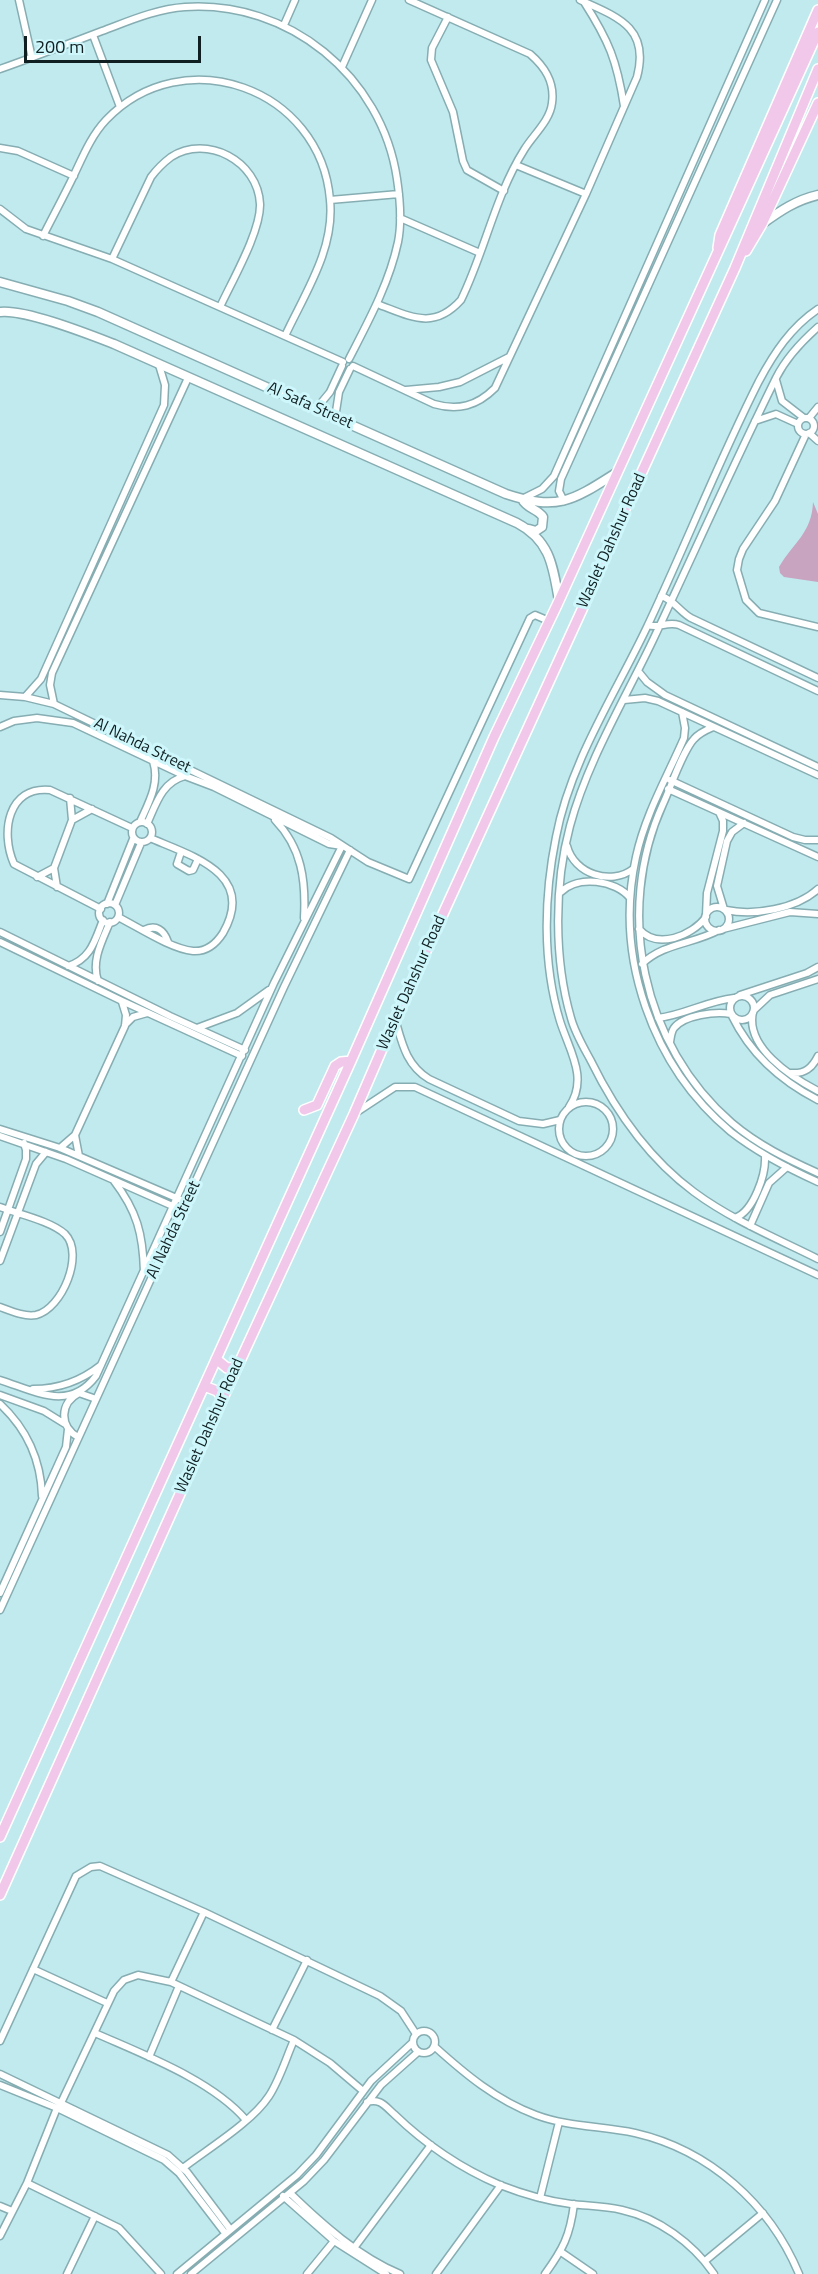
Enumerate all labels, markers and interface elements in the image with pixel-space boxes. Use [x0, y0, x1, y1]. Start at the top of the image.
scale bar [27, 24, 204, 62]
text: 200 m [35, 33, 84, 60]
street label: Al Safa Street [264, 379, 356, 433]
street label: Waslet Dahshur Road [574, 471, 650, 611]
street label: Al Nahda Street [90, 714, 194, 778]
street label: Waslet Dahshur Road [374, 913, 450, 1053]
street label: Al Nahda Street [143, 1178, 205, 1282]
street label: Waslet Dahshur Road [172, 1356, 248, 1496]

